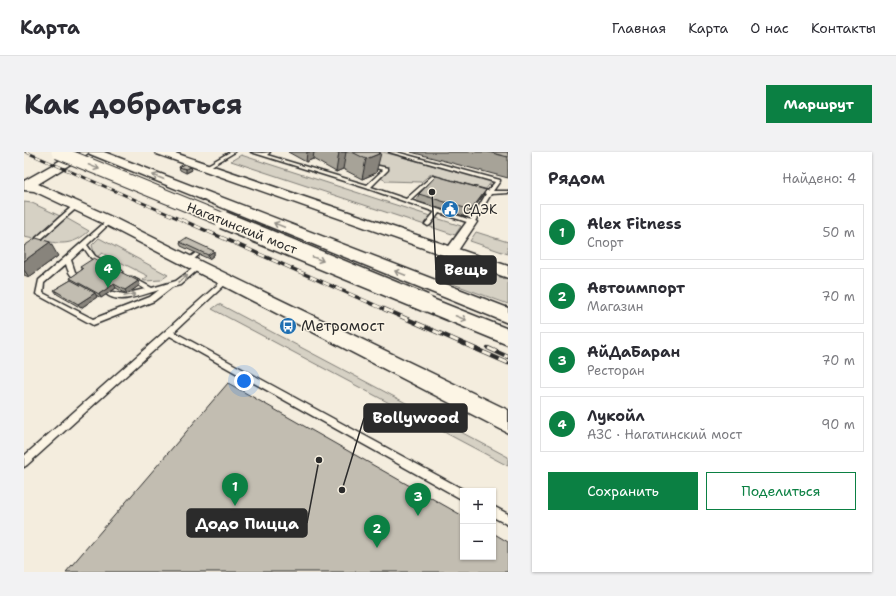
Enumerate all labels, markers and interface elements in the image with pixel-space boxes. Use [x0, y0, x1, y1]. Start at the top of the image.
text: Карта [20, 15, 80, 40]
text: Главная [612, 19, 666, 37]
text: Карта [688, 19, 728, 37]
text: О нас [750, 19, 789, 37]
text: Контакты [811, 19, 876, 37]
text: Как добраться [24, 85, 243, 123]
button: Маршрут [766, 85, 872, 123]
one-way arrow [88, 164, 100, 171]
text: Рядом [548, 167, 605, 189]
text: Найдено: 4 [782, 170, 856, 187]
one-way arrow [153, 173, 165, 181]
street label: Нагатинский мост [184, 198, 300, 258]
public building icon: СДЭК [440, 199, 460, 219]
place label: СДЭК [463, 201, 498, 218]
text: Alex Fitness [587, 214, 682, 234]
one-way arrow [274, 221, 286, 229]
text: 1 [559, 224, 565, 241]
text: 50 m [822, 224, 855, 241]
text: Спорт [587, 234, 623, 251]
pin: 4 [95, 255, 121, 288]
one-way arrow [311, 256, 323, 263]
callout: Вещь [436, 256, 496, 284]
text: Вещь [444, 259, 488, 280]
one-way arrow [394, 269, 406, 277]
one-way arrow [177, 274, 188, 283]
text: Автоимпорт [587, 278, 685, 298]
text: 2 [557, 288, 567, 305]
text: 70 m [821, 288, 855, 305]
one-way arrow [123, 291, 136, 299]
text: Магазин [587, 298, 643, 315]
one-way arrow [455, 315, 467, 323]
bus stop icon: Метромост [278, 316, 298, 336]
place label: Метромост [301, 316, 385, 336]
text: АйДаБаран [587, 342, 680, 362]
text: 3 [557, 352, 567, 369]
text: 70 m [821, 352, 855, 369]
text: Ресторан [587, 362, 645, 379]
your location [234, 371, 254, 391]
callout: Bollywood [364, 404, 467, 432]
text: Лукойл [587, 406, 645, 426]
text: Bollywood [373, 407, 459, 428]
text: 4 [557, 416, 567, 433]
text: 90 m [821, 416, 855, 433]
text: АЗС · Нагатинский мост [587, 426, 742, 443]
button: Сохранить [548, 472, 698, 510]
button: Поделиться [706, 472, 856, 510]
pin: 1 [222, 473, 248, 506]
pin: 3 [405, 483, 431, 516]
map controls [460, 488, 496, 560]
button: + [460, 488, 496, 524]
callout: Додо Пицца [187, 509, 307, 537]
text: Додо Пицца [195, 513, 299, 534]
pin: 2 [364, 515, 390, 548]
button: − [460, 524, 496, 560]

